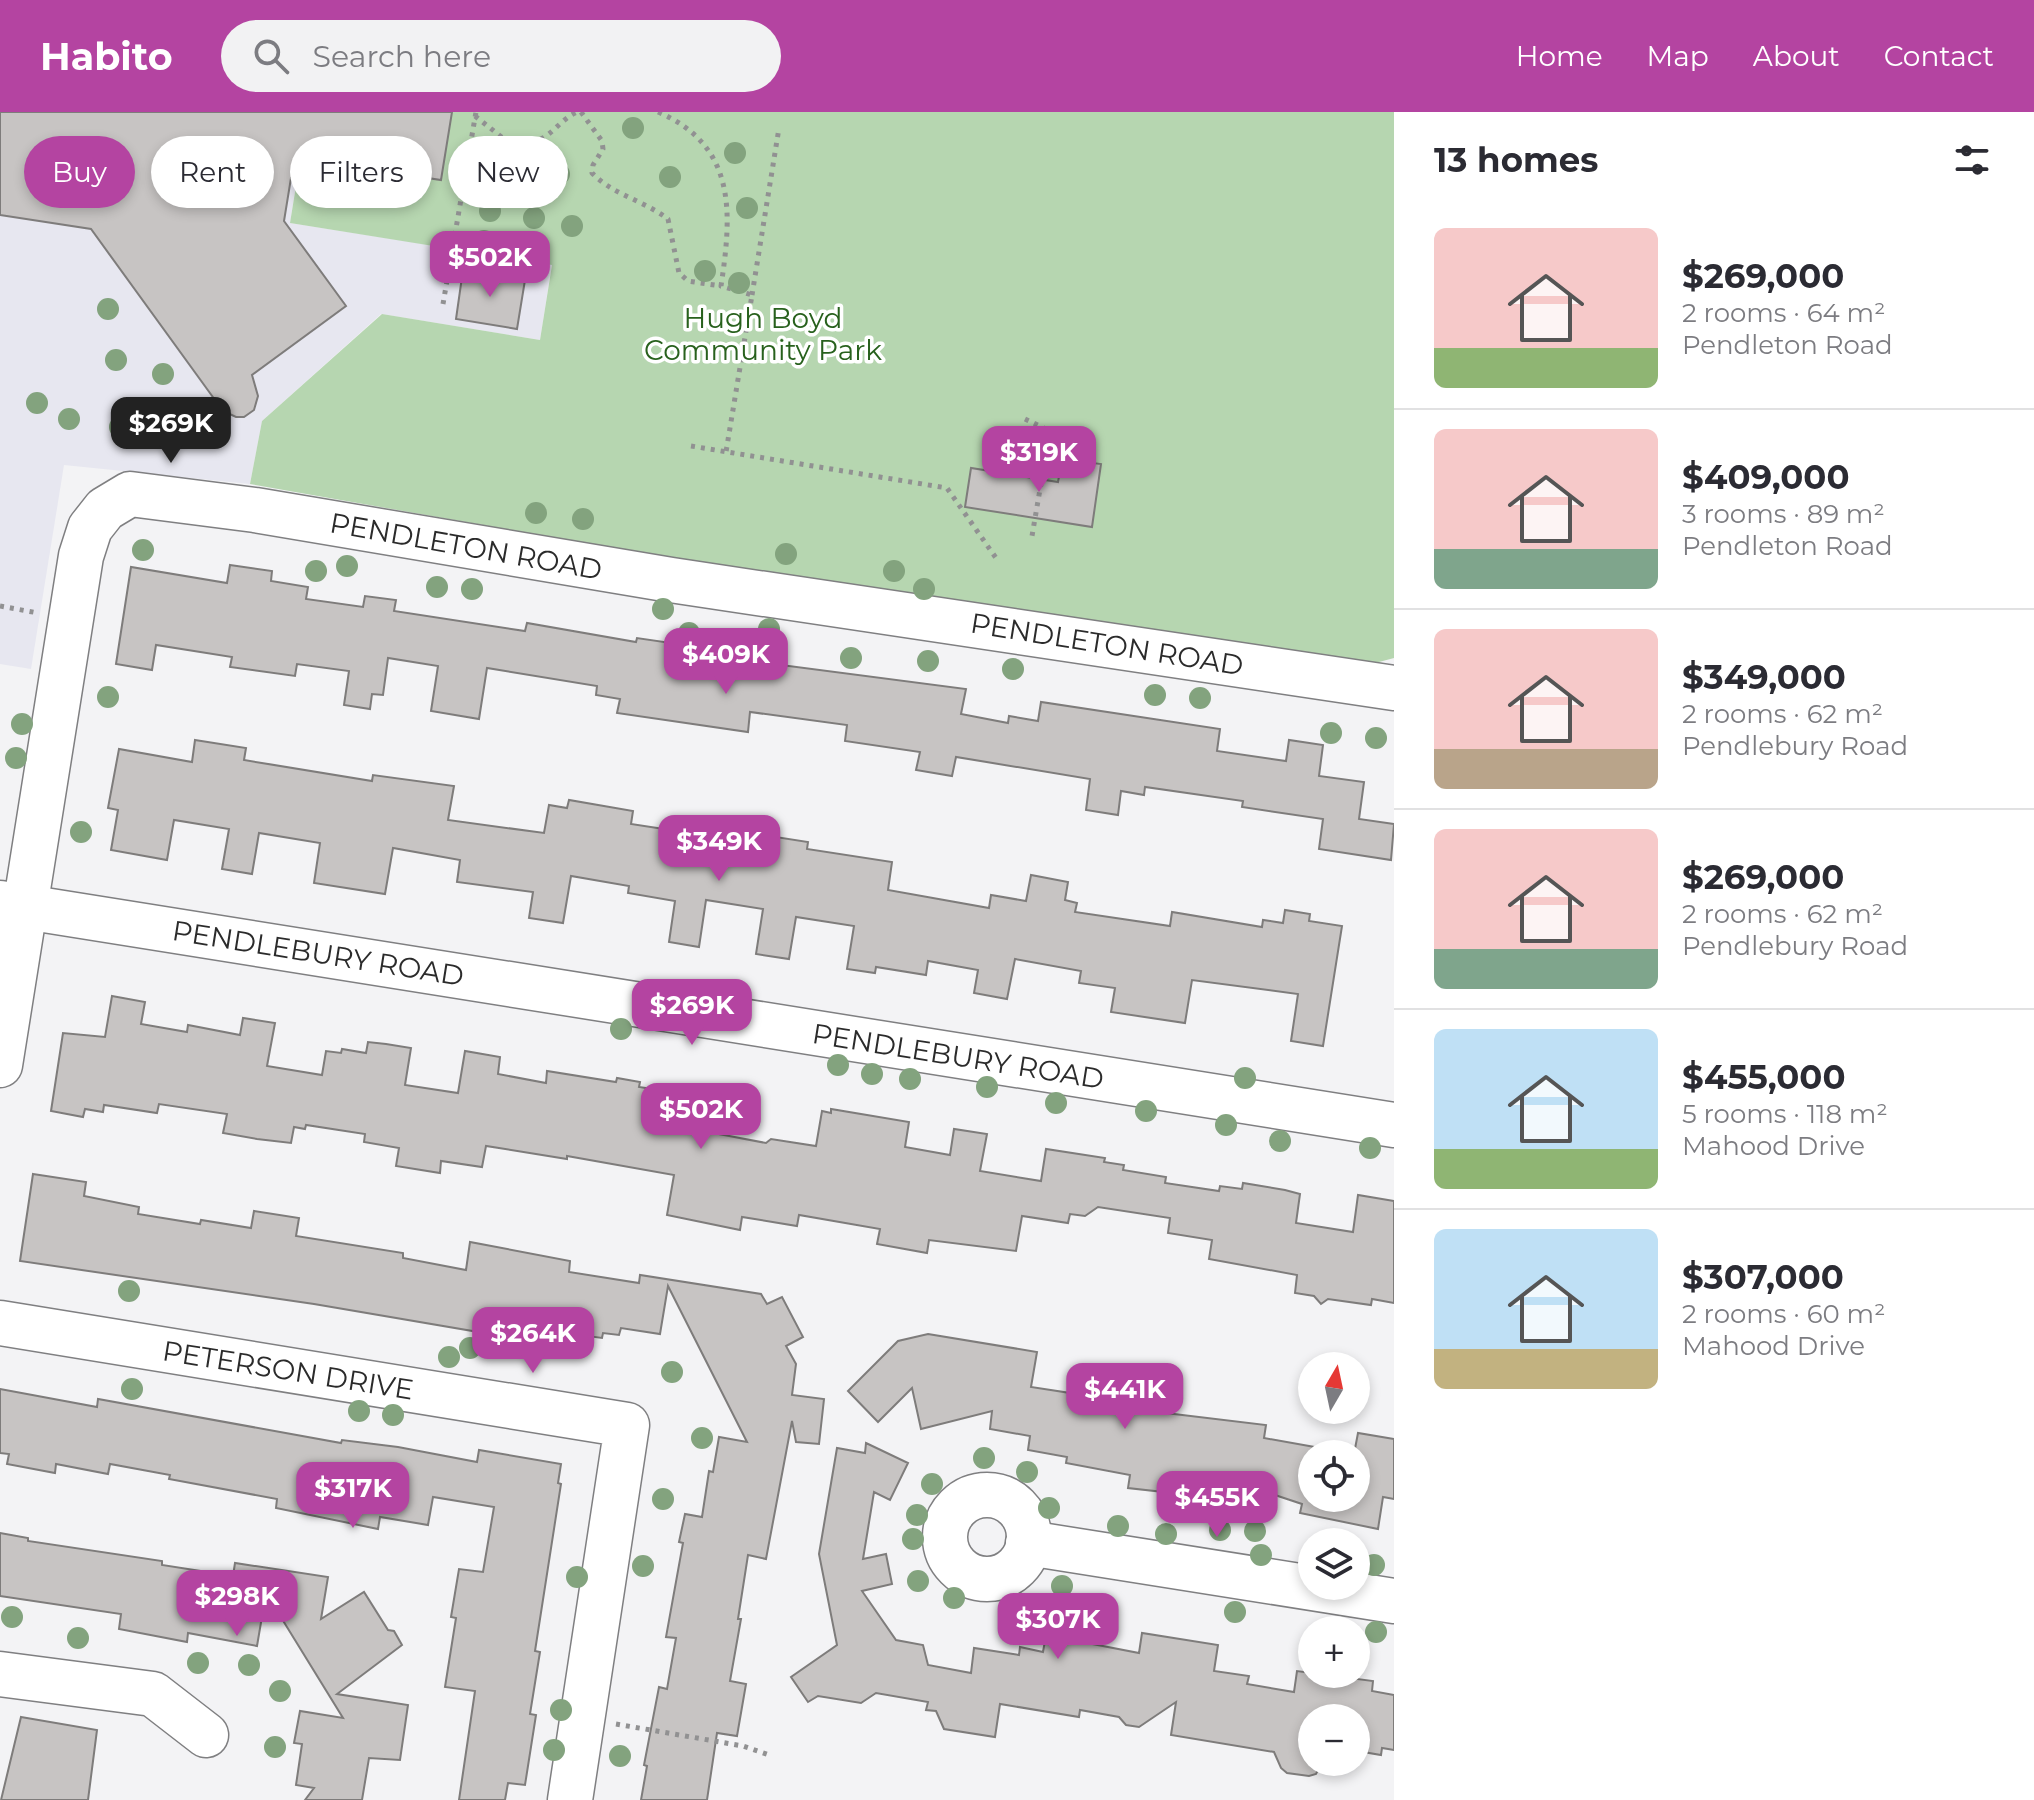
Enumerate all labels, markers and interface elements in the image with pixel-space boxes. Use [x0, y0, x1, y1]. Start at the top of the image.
search box [221, 20, 781, 92]
text: Habito [40, 33, 173, 80]
icon: search [249, 34, 293, 78]
text: Search here [313, 38, 491, 75]
text: Home [1516, 39, 1603, 73]
text: Map [1647, 39, 1709, 73]
text: About [1753, 39, 1840, 73]
text: Contact [1884, 39, 1994, 73]
chip: Buy [24, 136, 135, 208]
chip: Rent [151, 136, 274, 208]
chip: Filters [290, 136, 432, 208]
chip: New [448, 136, 568, 208]
icon: filters [1950, 138, 1994, 182]
text: 13 homes [1434, 139, 1598, 181]
pin: $502K [434, 231, 546, 299]
text: $502K [448, 241, 532, 273]
text: $269,000 [1682, 255, 1844, 297]
icon: home [1498, 260, 1594, 356]
text: 2 rooms · 64 m² [1682, 297, 1885, 329]
park label: Hugh Boyd Community Park [644, 301, 882, 367]
text: Pendleton Road [1682, 329, 1893, 361]
pin: $269K [115, 397, 227, 465]
text: $269K [129, 407, 213, 439]
pin: $319K [983, 426, 1095, 494]
text: $319K [1000, 436, 1078, 468]
text: $409,000 [1682, 456, 1849, 498]
icon: home [1498, 461, 1594, 557]
text: 3 rooms · 89 m² [1682, 498, 1885, 530]
street label: PENDLETON ROAD [327, 505, 605, 587]
text: Pendleton Road [1682, 530, 1893, 562]
street label: PENDLETON ROAD [968, 606, 1246, 682]
pin: $409K [670, 628, 782, 696]
text: $409K [682, 638, 770, 670]
text: $349,000 [1682, 656, 1846, 698]
icon: home [1498, 661, 1594, 757]
text: 2 rooms · 62 m² [1682, 698, 1883, 730]
text: Pendlebury Road [1682, 730, 1908, 762]
pin: $349K [663, 815, 775, 883]
text: $349K [676, 825, 762, 857]
text: $269,000 [1682, 856, 1844, 898]
icon: home [1498, 861, 1594, 957]
text: 2 rooms · 62 m² [1682, 898, 1883, 930]
street label: PENDLEBURY ROAD [170, 913, 466, 993]
text: Pendlebury Road [1682, 930, 1908, 962]
pin: $269K [636, 979, 748, 1047]
text: $269K [650, 989, 734, 1021]
street label: PENDLEBURY ROAD [810, 1016, 1106, 1096]
text: $455,000 [1682, 1056, 1845, 1098]
icon: home [1498, 1061, 1594, 1157]
pin: $502K [645, 1083, 757, 1151]
text: $502K [659, 1093, 743, 1125]
text: 5 rooms · 118 m² [1682, 1098, 1888, 1130]
text: Mahood Drive [1682, 1130, 1865, 1162]
text: $307,000 [1682, 1256, 1844, 1298]
icon: home [1498, 1261, 1594, 1357]
text: 2 rooms · 60 m² [1682, 1298, 1885, 1330]
pin: $264K [477, 1307, 589, 1375]
text: $264K [490, 1317, 576, 1349]
text: Mahood Drive [1682, 1330, 1865, 1362]
street label: PETERSON DRIVE [160, 1333, 416, 1407]
north arrow [1298, 1352, 1370, 1424]
map controls [1298, 1352, 1370, 1776]
pin: $441K [1069, 1363, 1181, 1431]
text: $441K [1084, 1373, 1166, 1405]
button: locate [1298, 1440, 1370, 1512]
pin: $317K [297, 1462, 409, 1530]
pin: $455K [1161, 1471, 1273, 1539]
text: $317K [314, 1472, 392, 1504]
text: $455K [1175, 1481, 1259, 1513]
button: layers [1298, 1528, 1370, 1600]
pin: $298K [181, 1570, 293, 1638]
text: $298K [195, 1580, 279, 1612]
pin: $307K [1002, 1593, 1114, 1661]
text: $307K [1016, 1603, 1100, 1635]
button: + [1298, 1616, 1370, 1688]
button: − [1298, 1704, 1370, 1776]

